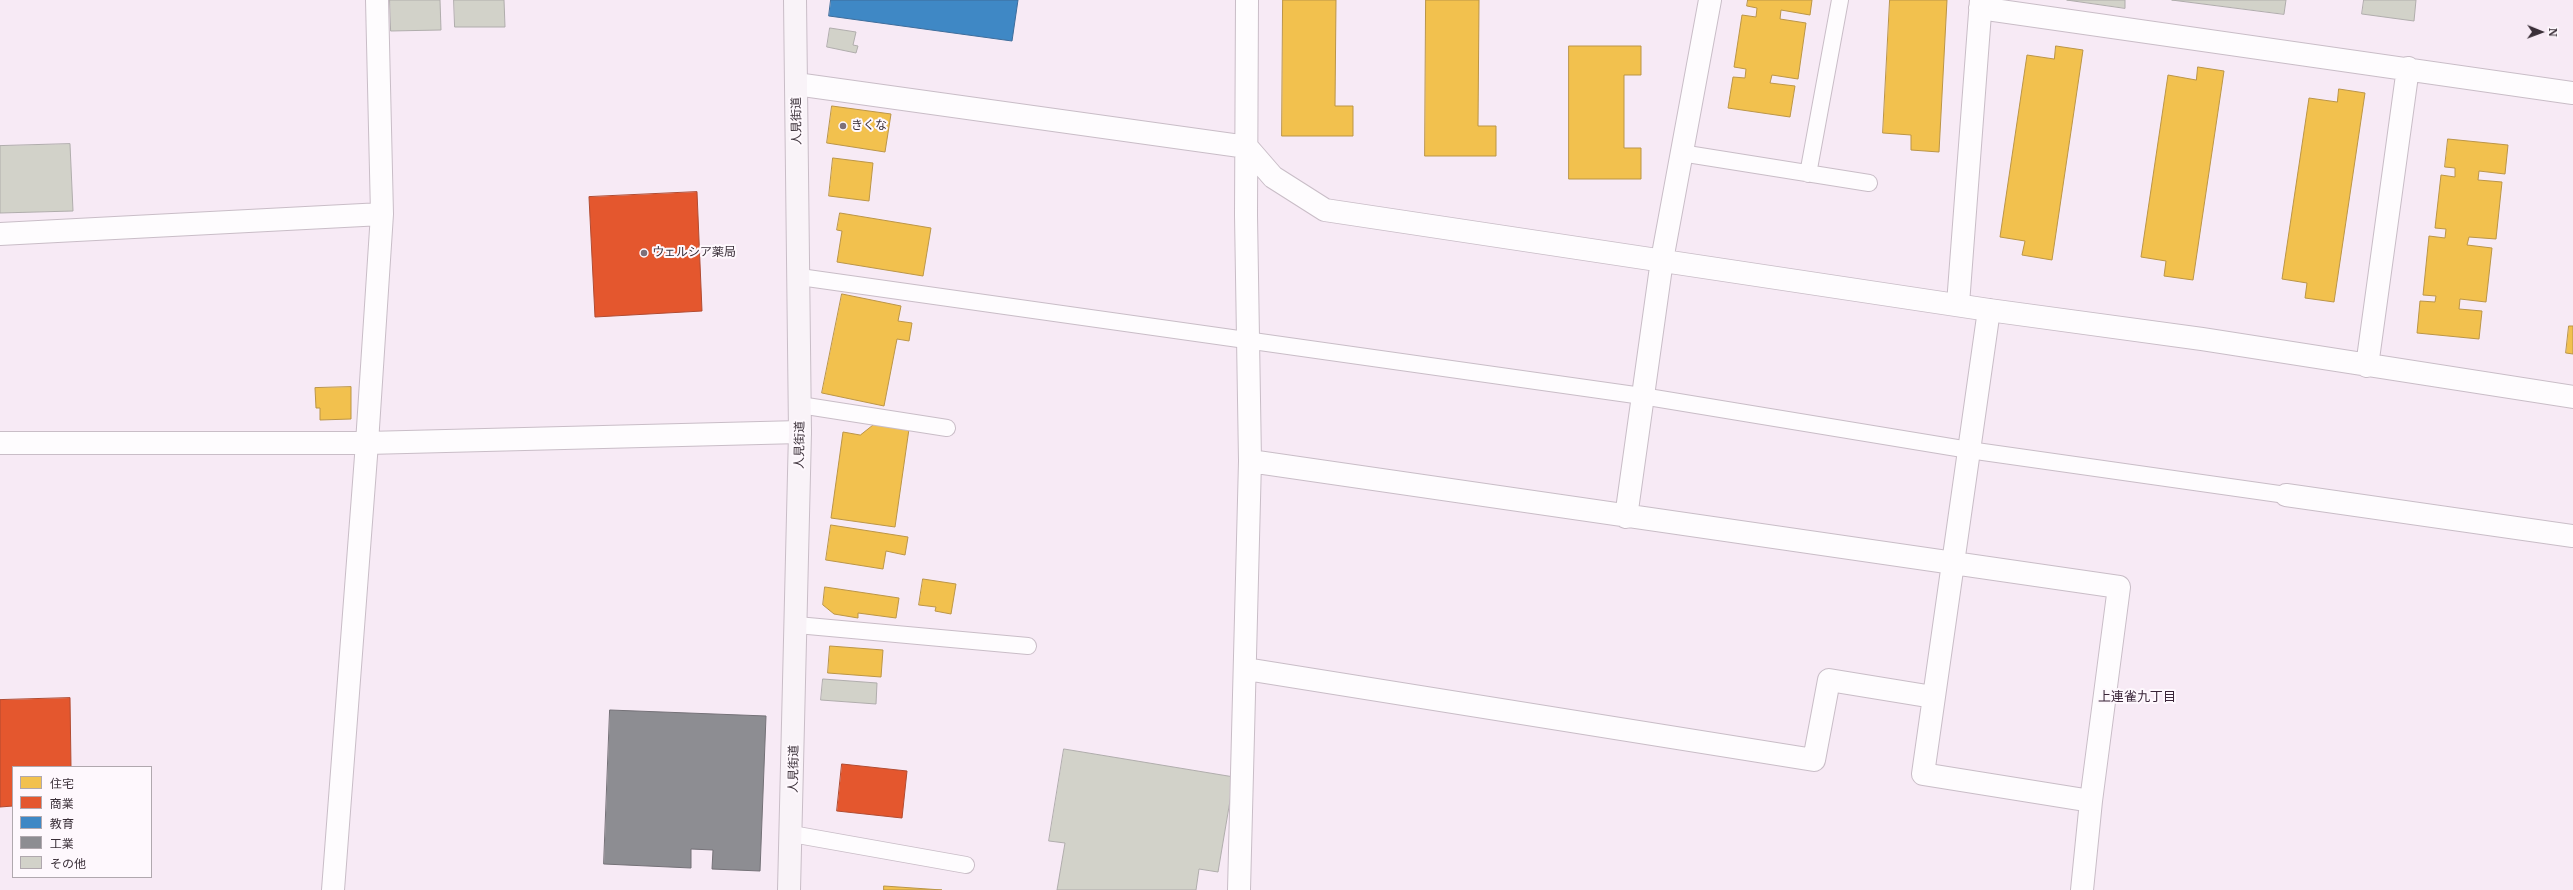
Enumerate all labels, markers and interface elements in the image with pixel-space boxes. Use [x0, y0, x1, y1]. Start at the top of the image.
north arrow [2521, 12, 2561, 52]
text: N [2546, 28, 2560, 37]
street label: 人見街道 [789, 97, 805, 145]
place label: きくな [851, 119, 887, 133]
marker: きくな [838, 121, 848, 131]
place label: ウェルシア薬局 [652, 246, 736, 260]
marker: ウェルシア薬局 [639, 248, 649, 258]
street label: 人見街道 [792, 421, 808, 469]
district label: 上連雀九丁目 [2098, 689, 2176, 705]
street label: 人見街道 [786, 745, 802, 793]
legend [12, 766, 152, 878]
text: 住宅 [50, 776, 74, 791]
text: 商業 [50, 796, 74, 811]
text: 教育 [50, 816, 74, 831]
text: 工業 [50, 836, 74, 851]
text: その他 [50, 856, 86, 871]

